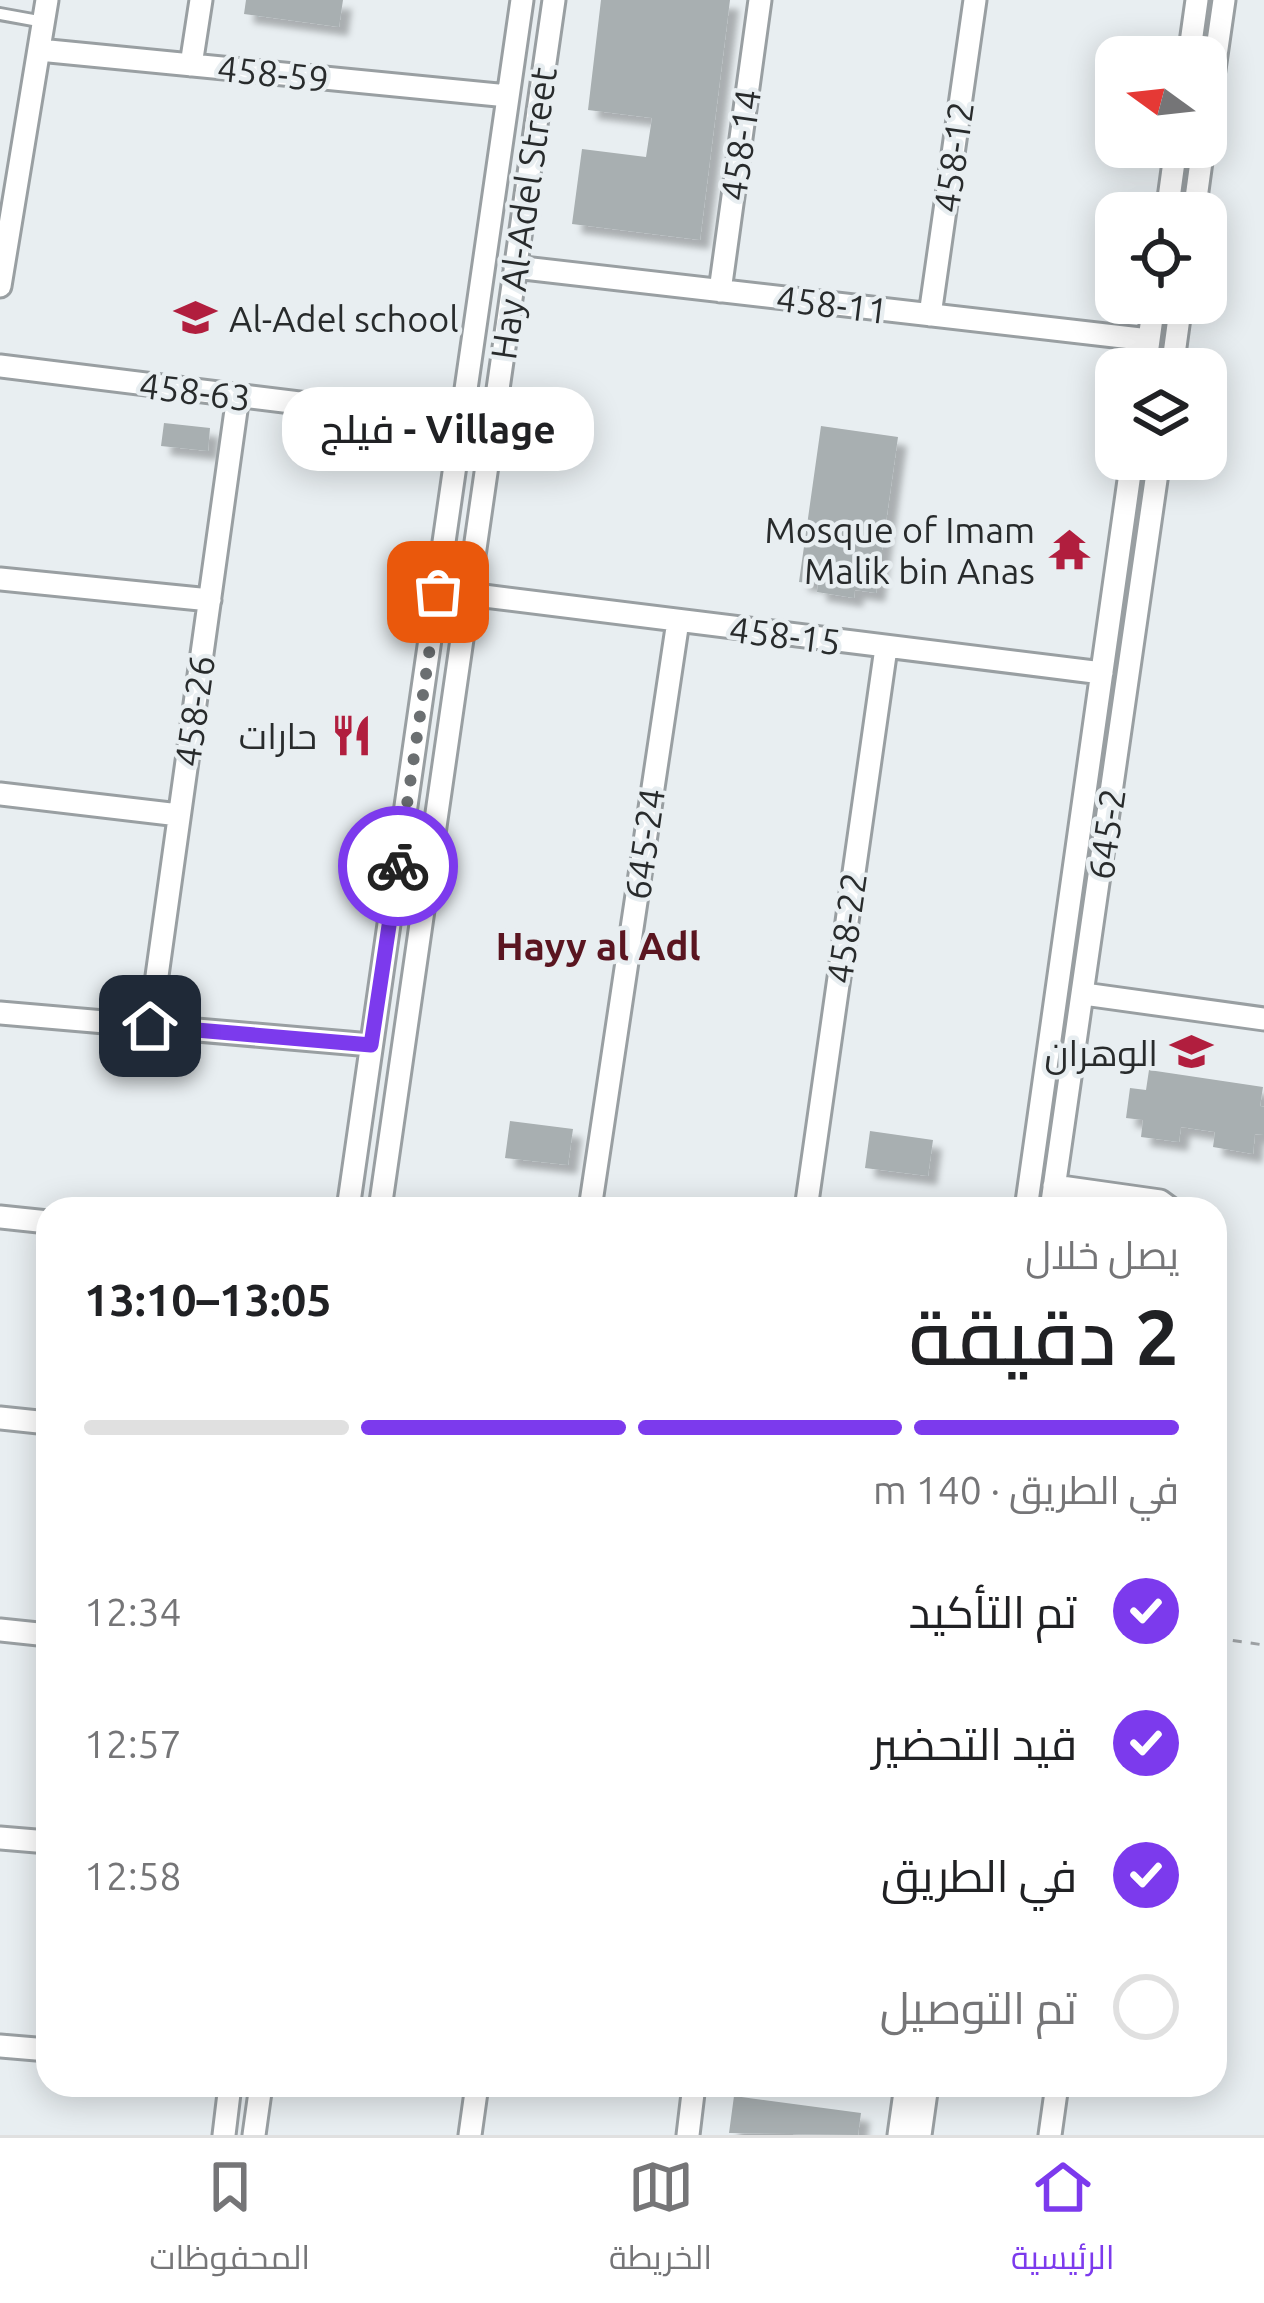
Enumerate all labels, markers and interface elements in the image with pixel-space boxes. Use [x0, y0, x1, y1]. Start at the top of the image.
north arrow [1095, 36, 1227, 168]
map controls [1095, 36, 1227, 480]
street label: 458-59 [215, 47, 331, 99]
street label: Hay Al-Adel Street [482, 64, 564, 362]
street label: 458-14 [712, 87, 768, 203]
street label: 458-12 [925, 99, 981, 215]
button: locate [1095, 192, 1227, 324]
street label: 458-11 [774, 277, 890, 331]
school or university icon: Al-Adel school [172, 295, 218, 341]
place label: Al-Adel school [229, 298, 459, 339]
button: layers [1095, 348, 1227, 480]
street label: 458-63 [137, 364, 253, 418]
callout: Village - فيلج [282, 388, 594, 472]
text: Village - فيلج [320, 407, 556, 450]
place label: Mosque of Imam Malik bin Anas [764, 509, 1035, 591]
temple icon: Mosque of Imam Malik bin Anas [1046, 527, 1092, 573]
pin [387, 541, 489, 643]
icon: bag [405, 559, 471, 625]
street label: 458-15 [727, 608, 843, 662]
street label: 458-26 [166, 653, 222, 769]
restaurant icon: حارات [328, 712, 374, 758]
place label: حارات [239, 715, 317, 757]
street label: 645-24 [616, 786, 672, 902]
street label: 645-2 [1079, 786, 1133, 882]
courier [338, 806, 458, 926]
icon: bike [365, 833, 431, 899]
street label: 458-22 [818, 870, 874, 986]
district label: Hayy al Adl [496, 924, 701, 967]
pin [99, 975, 201, 1077]
icon: home [117, 993, 183, 1059]
school or university icon: الوهران [1169, 1029, 1215, 1075]
place label: الوهران [1044, 1032, 1158, 1075]
text: يصل خلال [1025, 1233, 1179, 1276]
text: 13:05–13:10 [84, 1274, 332, 1325]
text: 2 دقيقة [909, 1292, 1179, 1380]
text: في الطريق · 140 m [873, 1468, 1179, 1511]
icon: check [1113, 1578, 1179, 1644]
text: تم التأكيد [909, 1586, 1077, 1637]
text: 12:34 [84, 1590, 182, 1633]
icon: check [1113, 1710, 1179, 1776]
text: قيد التحضير [872, 1718, 1077, 1769]
text: 12:57 [84, 1722, 182, 1765]
icon: check [1113, 1842, 1179, 1908]
text: في الطريق [881, 1850, 1077, 1901]
text: 12:58 [84, 1854, 182, 1897]
text: تم التوصيل [880, 1982, 1077, 2033]
tab: المحفوظات [150, 2154, 310, 2288]
tab: الخريطة [609, 2154, 712, 2288]
tab: الرئيسية [1011, 2154, 1115, 2288]

